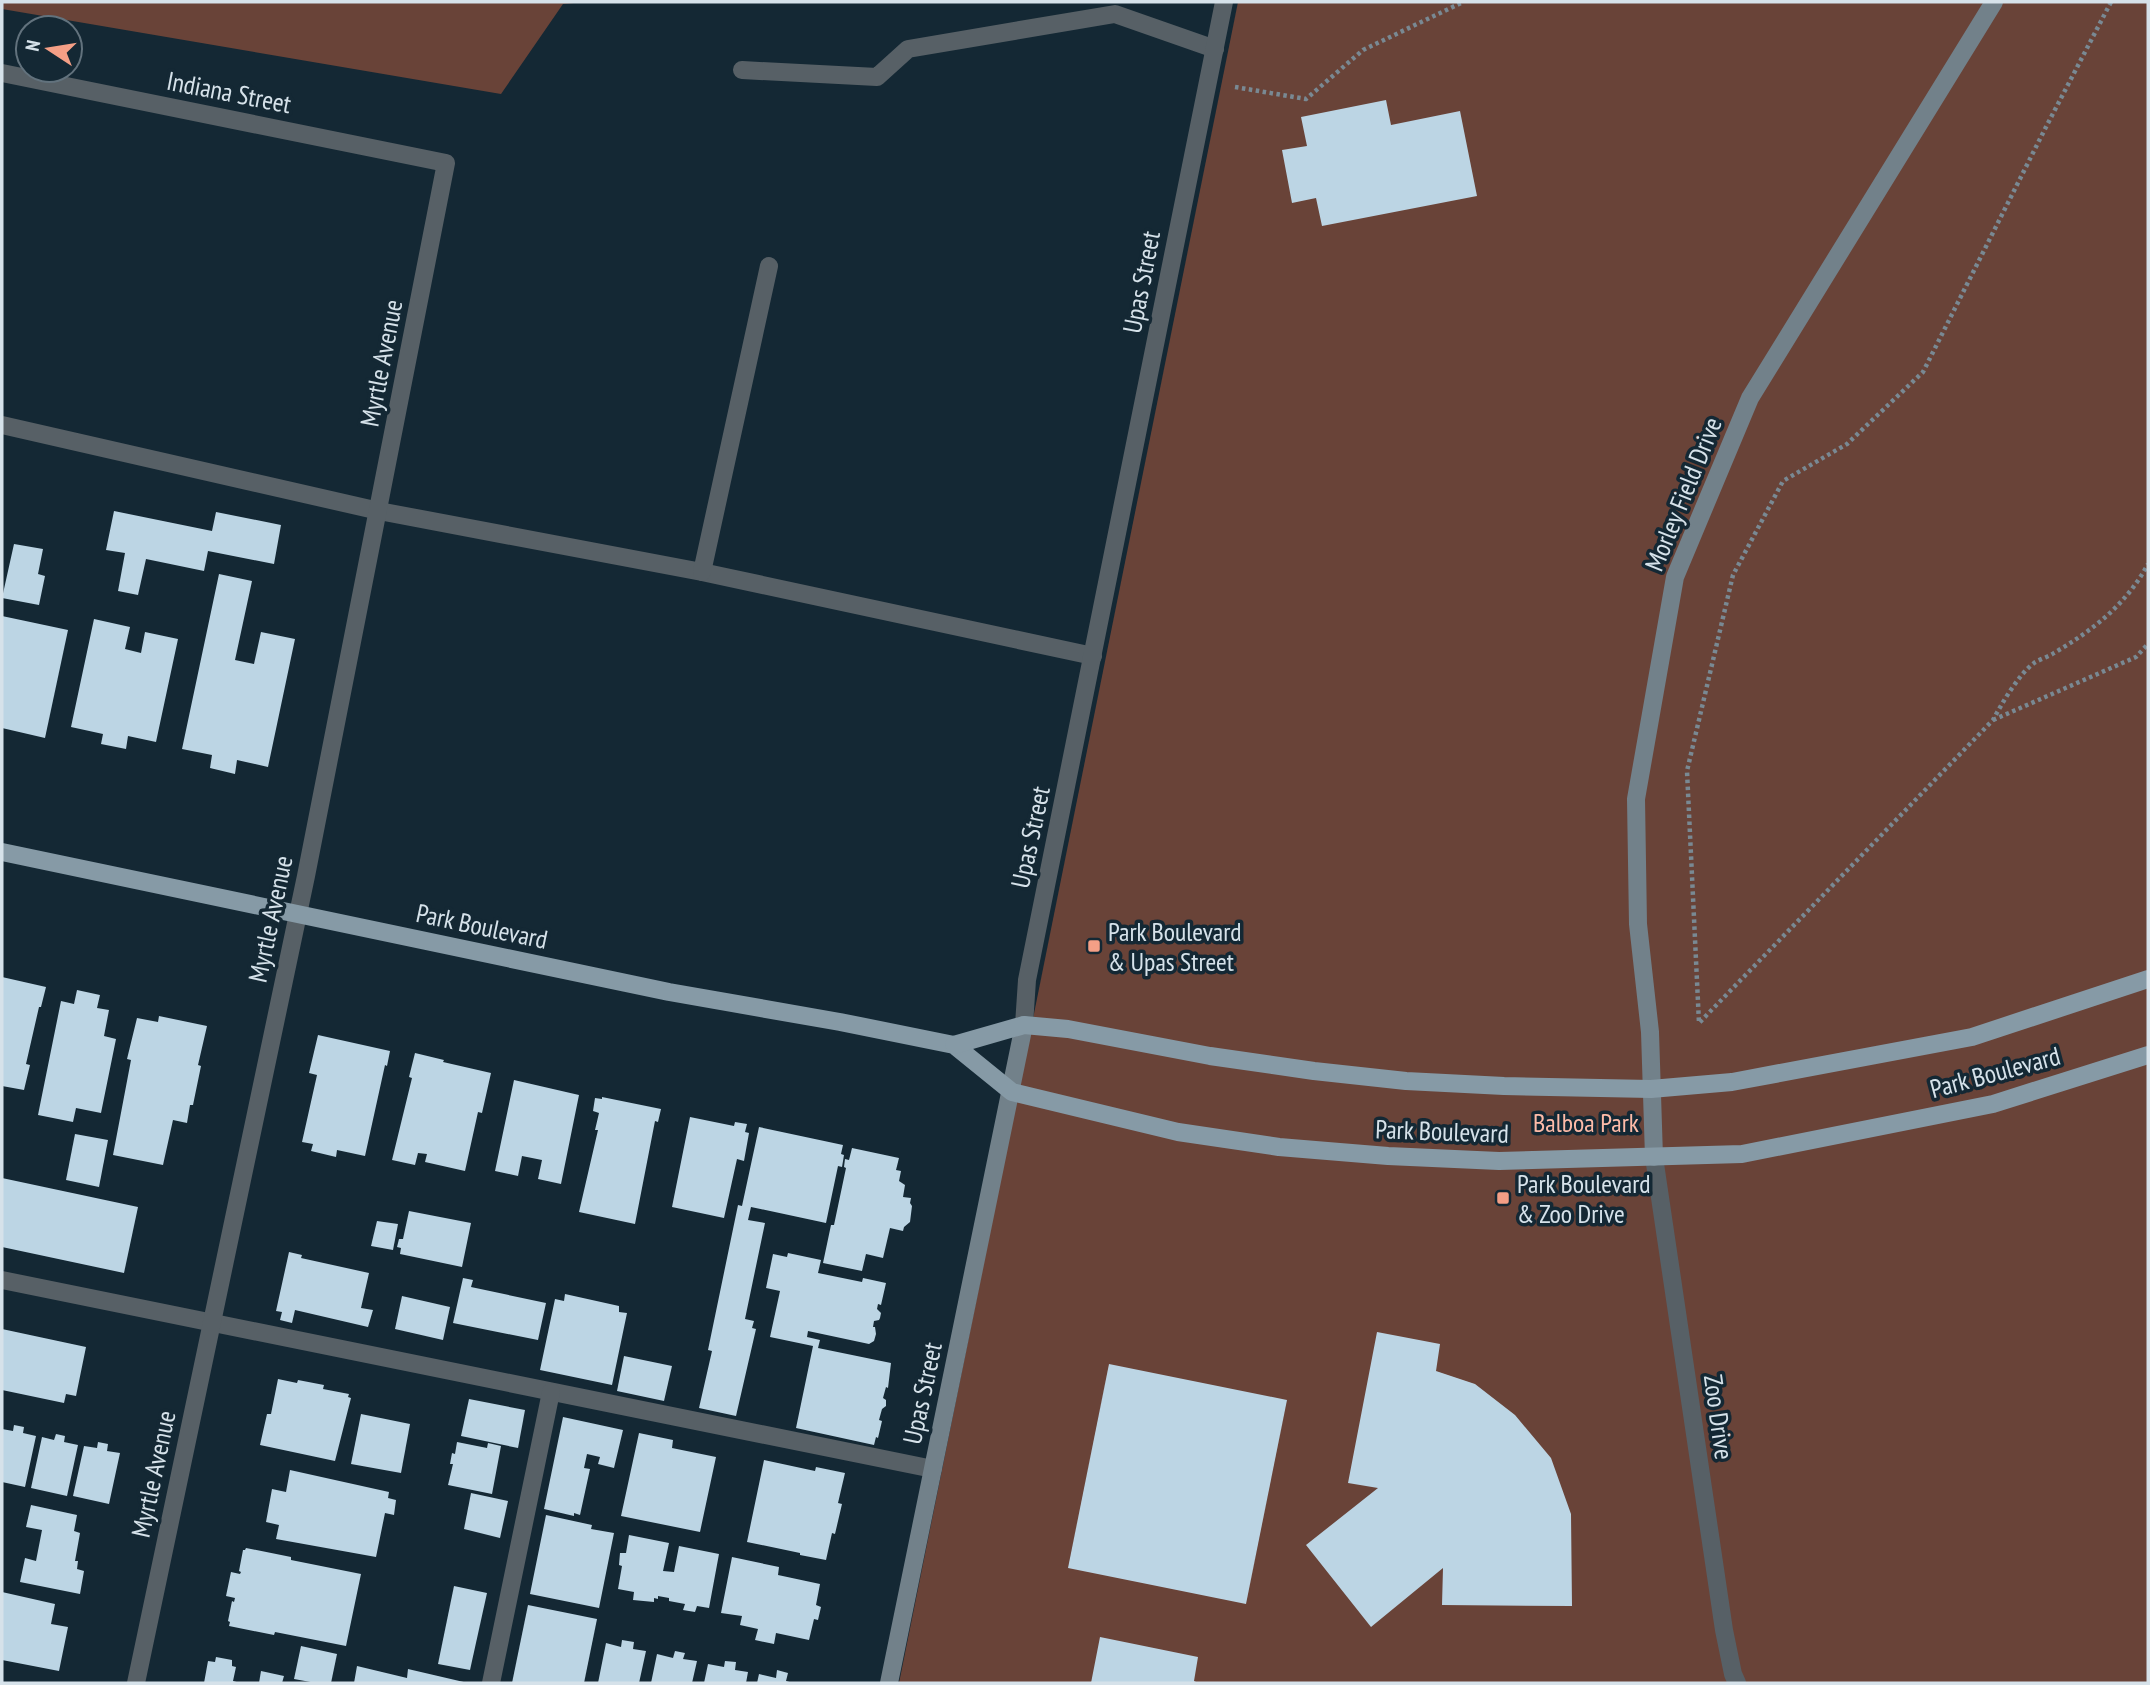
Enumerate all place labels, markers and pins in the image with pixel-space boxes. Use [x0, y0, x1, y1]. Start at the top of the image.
place label: Park Boulevard & Upas Street [1108, 915, 1242, 978]
marker: Park Boulevard & Upas Street [1086, 938, 1102, 954]
place label: Park Boulevard & Zoo Drive [1517, 1167, 1651, 1230]
marker: Park Boulevard & Zoo Drive [1495, 1190, 1511, 1206]

